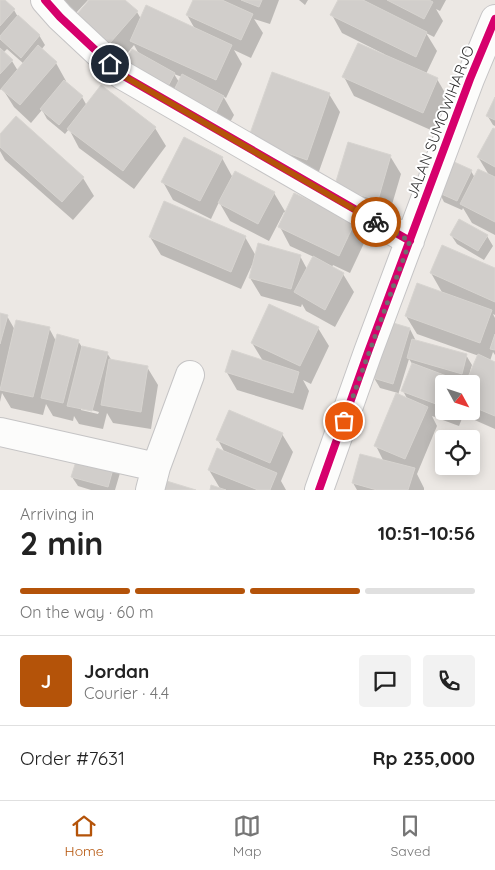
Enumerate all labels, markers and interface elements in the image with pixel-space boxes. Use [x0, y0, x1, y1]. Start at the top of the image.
pin [89, 43, 131, 85]
street label: JALAN SUMOWIHARJO [402, 43, 478, 201]
icon: home [96, 50, 124, 78]
courier [351, 197, 401, 247]
icon: bike [362, 208, 390, 236]
north arrow [435, 375, 480, 420]
map controls [435, 375, 480, 475]
pin [323, 400, 365, 442]
icon: bag [330, 407, 358, 435]
button: locate [435, 430, 480, 475]
text: Arriving in [20, 504, 94, 524]
text: 10:51–10:56 [378, 521, 475, 545]
text: 2 min [20, 523, 103, 563]
text: On the way · 60 m [20, 602, 154, 622]
button: chat [359, 655, 411, 707]
button: phone [423, 655, 475, 707]
text: Jordan [84, 659, 149, 683]
text: J [41, 669, 51, 693]
text: Courier · 4.4 [84, 683, 169, 703]
text: Order #7631 [20, 746, 125, 770]
text: Rp 235,000 [373, 746, 475, 770]
tab: Home [65, 812, 104, 860]
tab: Map [233, 812, 261, 860]
tab: Saved [391, 812, 430, 860]

